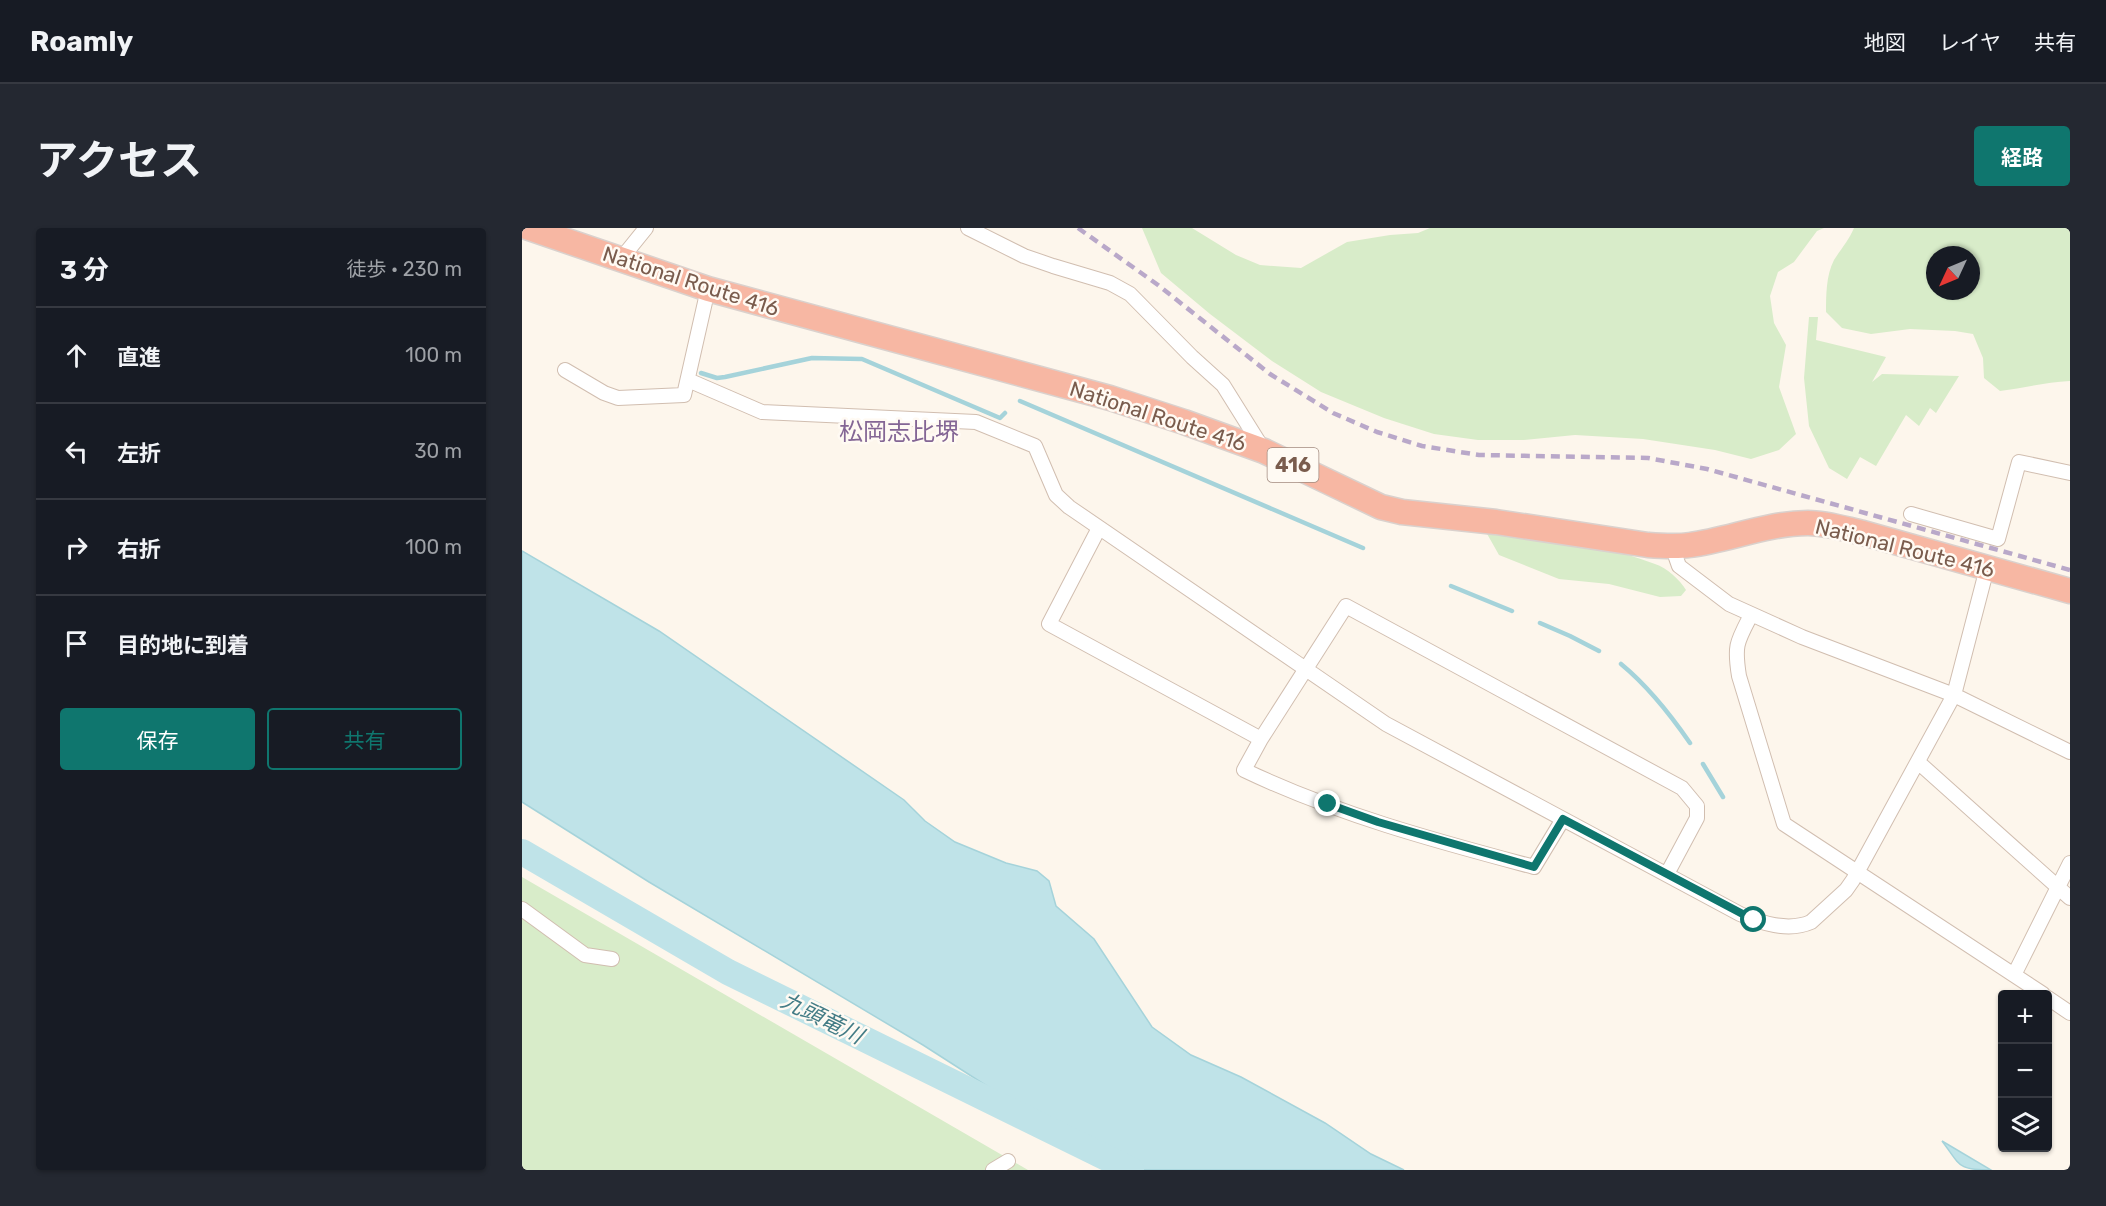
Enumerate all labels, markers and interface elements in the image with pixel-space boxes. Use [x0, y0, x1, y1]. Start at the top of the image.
text: Roamly [30, 25, 133, 58]
text: 地図 [1864, 30, 1906, 55]
text: レイヤ [1939, 30, 2001, 55]
text: 共有 [2034, 30, 2076, 55]
button: 経路 [1974, 126, 2070, 186]
text: アクセス [36, 136, 202, 186]
street label: National Route 416 [600, 241, 782, 321]
north arrow [1926, 246, 1980, 300]
text: 3 分 [60, 255, 109, 286]
text: 徒歩 · 230 m [346, 257, 462, 281]
icon: ahead [60, 339, 93, 372]
text: 100 m [405, 343, 462, 367]
text: 直進 [117, 344, 161, 371]
street label: National Route 416 [1067, 376, 1249, 456]
district label: 松岡志比堺 [839, 418, 959, 446]
icon: left [60, 435, 93, 468]
text: 30 m [415, 439, 462, 463]
text: 左折 [117, 440, 161, 467]
road number: 416 [1268, 448, 1318, 482]
street label: National Route 416 [1813, 514, 1997, 582]
icon: right [60, 531, 93, 564]
text: 100 m [405, 535, 462, 559]
text: 右折 [117, 536, 161, 563]
icon: arrive [60, 627, 93, 660]
text: 目的地に到着 [117, 632, 249, 659]
button: 保存 [60, 708, 255, 770]
button: 共有 [267, 708, 462, 770]
route end [1314, 790, 1340, 816]
route start [1740, 906, 1766, 932]
water label: 九頭竜川 [777, 987, 869, 1050]
map controls [1998, 990, 2052, 1152]
button: + [1998, 990, 2052, 1044]
button: − [1998, 1044, 2052, 1098]
button: layers [1998, 1098, 2052, 1152]

